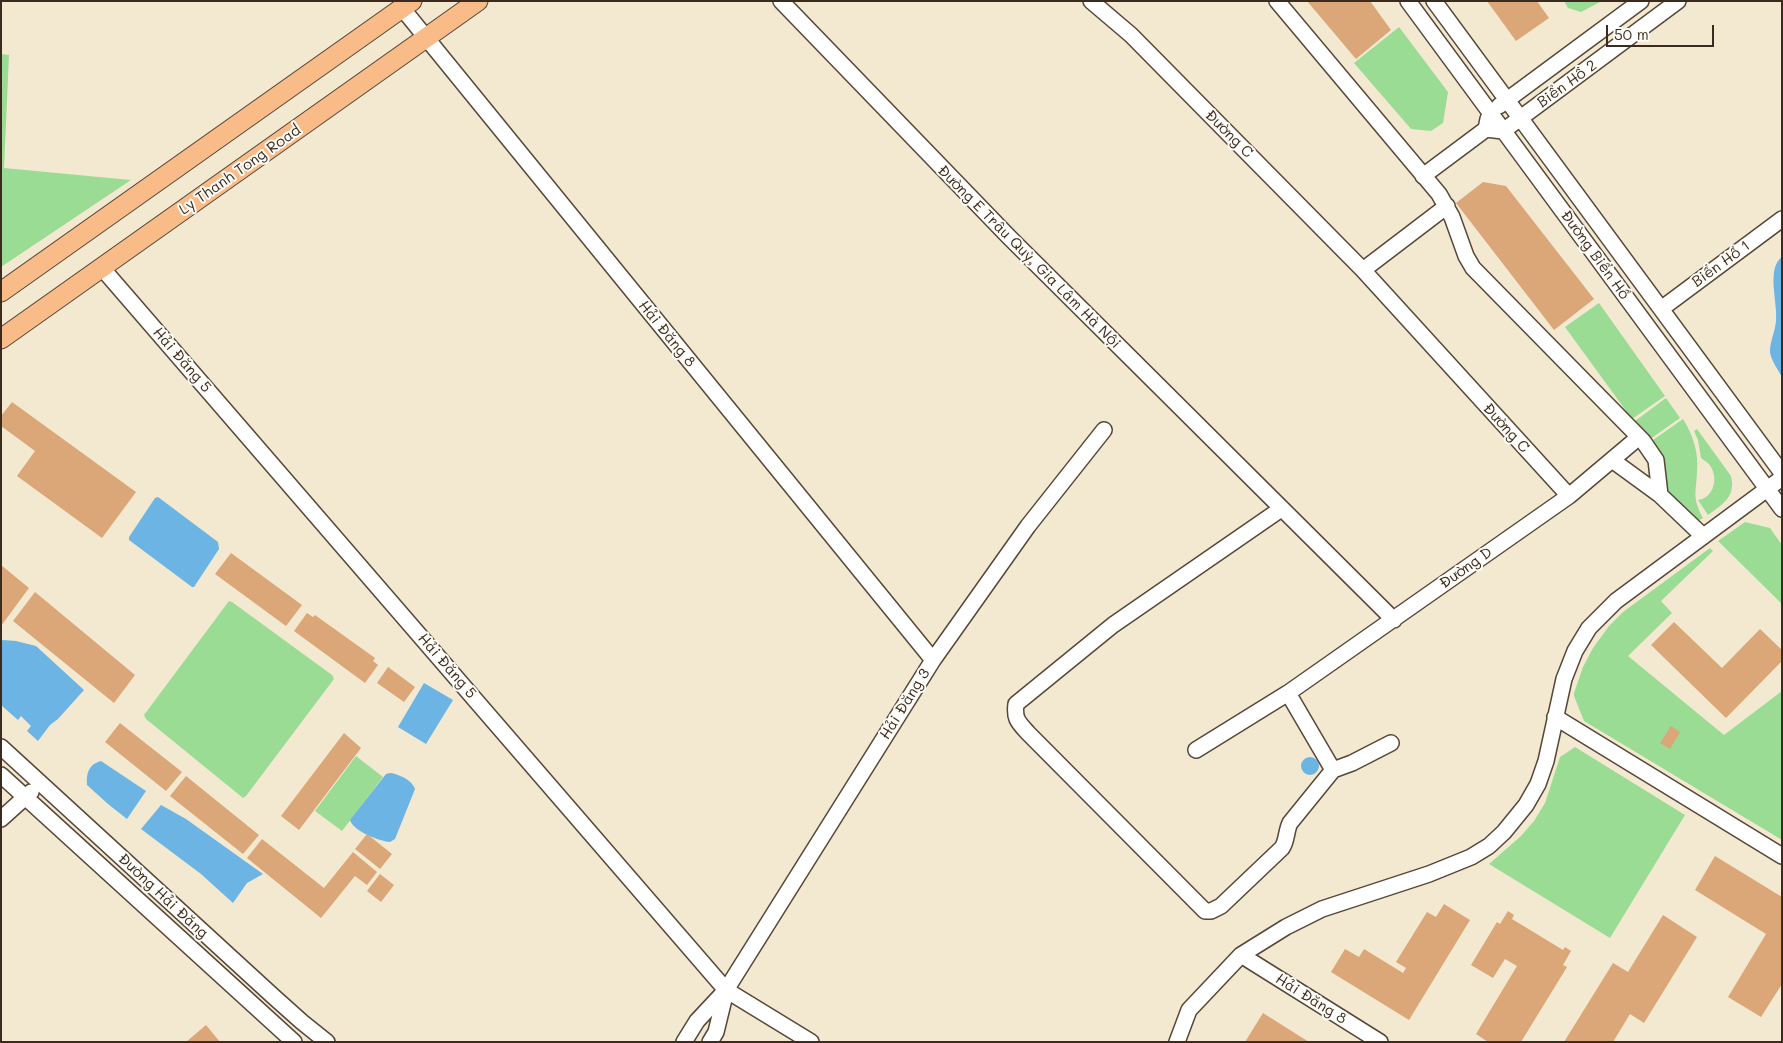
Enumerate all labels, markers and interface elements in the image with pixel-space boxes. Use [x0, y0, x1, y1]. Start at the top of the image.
scale bar [1608, 15, 1716, 47]
text: 50 m [1614, 24, 1649, 44]
street label: Biển Hồ 2 [1534, 56, 1600, 112]
street label: Đường C [1201, 106, 1257, 162]
street label: Ly Thanh Tong Road [176, 121, 304, 219]
street label: Đường E Trâu Quỳ, Gia Lâm Hà Nội [934, 162, 1124, 352]
street label: Đường Biển Hồ [1557, 207, 1633, 303]
street label: Biển Hồ 1 [1688, 237, 1754, 291]
street label: Hải Đăng 8 [635, 297, 699, 371]
street label: Hải Đăng 5 [149, 324, 215, 396]
street label: Đường C [1479, 400, 1533, 456]
street label: Đường D [1436, 543, 1496, 593]
street label: Hải Đăng 5 [414, 630, 480, 702]
street label: Hải Đăng 3 [876, 665, 934, 743]
street label: Đường Hải Đăng [114, 850, 212, 942]
street label: Hải Đăng 8 [1272, 970, 1350, 1028]

